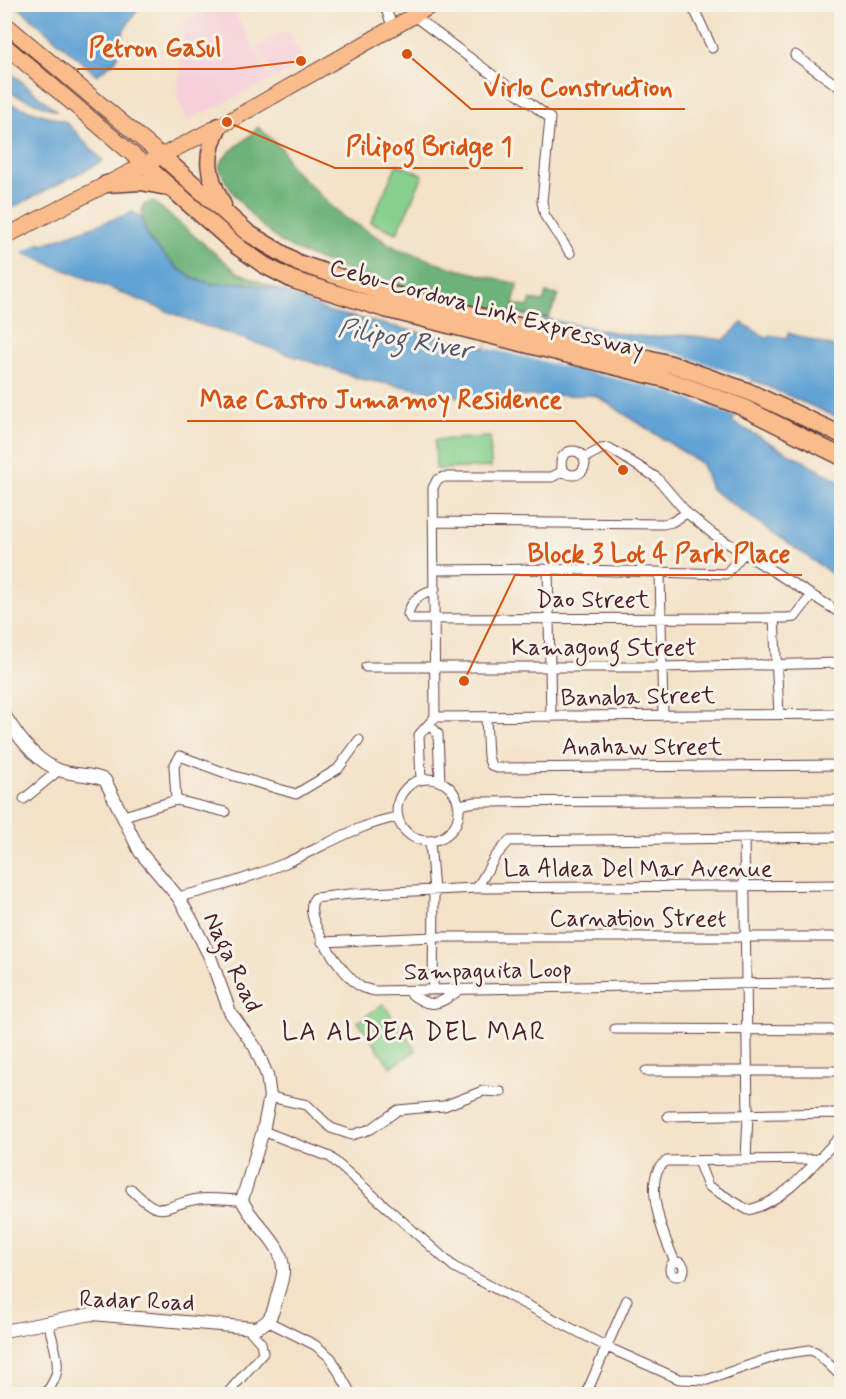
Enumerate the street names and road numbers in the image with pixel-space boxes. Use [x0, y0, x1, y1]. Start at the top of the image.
street label: Cebu-Cordova Link Expressway [326, 253, 647, 366]
street label: Dao Street [536, 585, 650, 616]
street label: Kamagong Street [511, 633, 697, 667]
street label: Banaba Street [560, 681, 716, 714]
street label: Anahaw Street [562, 732, 722, 763]
street label: La Aldea Del Mar Avenue [503, 854, 773, 885]
street label: Carnation Street [550, 904, 726, 935]
street label: Naga Road [192, 908, 268, 1019]
street label: Sampaguita Loop [404, 955, 572, 988]
street label: Radar Road [79, 1284, 195, 1319]

